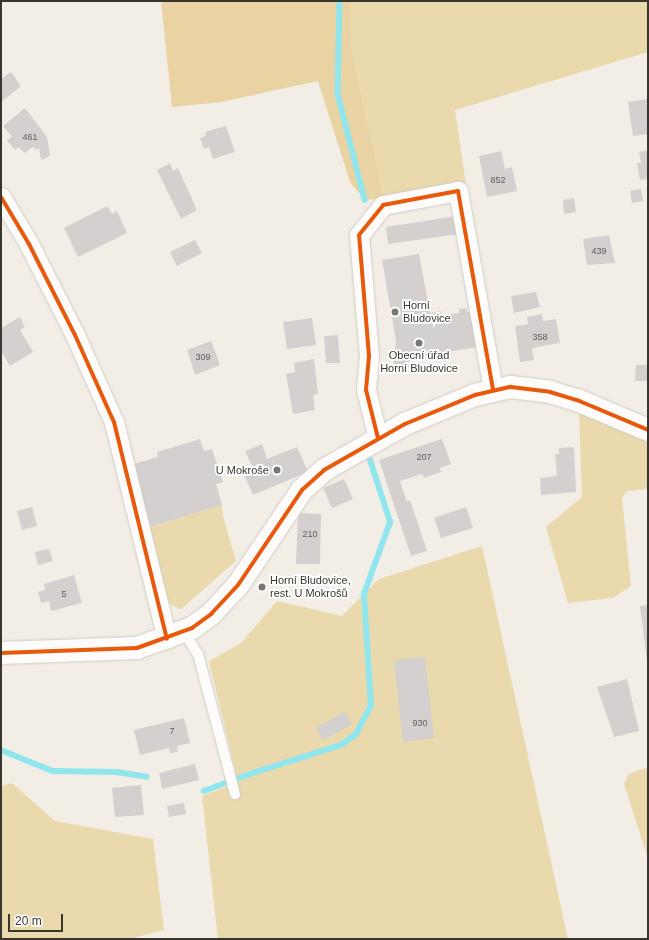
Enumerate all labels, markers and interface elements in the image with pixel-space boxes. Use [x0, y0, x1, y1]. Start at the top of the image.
house number: 461 [22, 132, 38, 142]
house number: 852 [490, 175, 506, 185]
house number: 439 [591, 246, 607, 256]
place label: Horní Bludovice [403, 299, 451, 325]
marker: Horní Bludovice [390, 307, 400, 317]
house number: 358 [532, 332, 548, 342]
marker: Obecní úřad Horní Bludovice [414, 338, 424, 348]
place label: Obecní úřad Horní Bludovice [380, 349, 458, 375]
house number: 309 [195, 352, 211, 362]
house number: 207 [416, 452, 432, 462]
place label: U Mokroše [216, 463, 269, 477]
marker: U Mokroše [272, 465, 282, 475]
house number: 210 [302, 529, 318, 539]
place label: Horní Bludovice, rest. U Mokrošů [270, 574, 351, 600]
marker: Horní Bludovice, rest. U Mokrošů [257, 582, 267, 592]
house number: 5 [61, 589, 67, 599]
house number: 930 [412, 718, 428, 728]
house number: 7 [169, 726, 175, 736]
scale bar [10, 906, 65, 932]
text: 20 m [15, 914, 42, 928]

